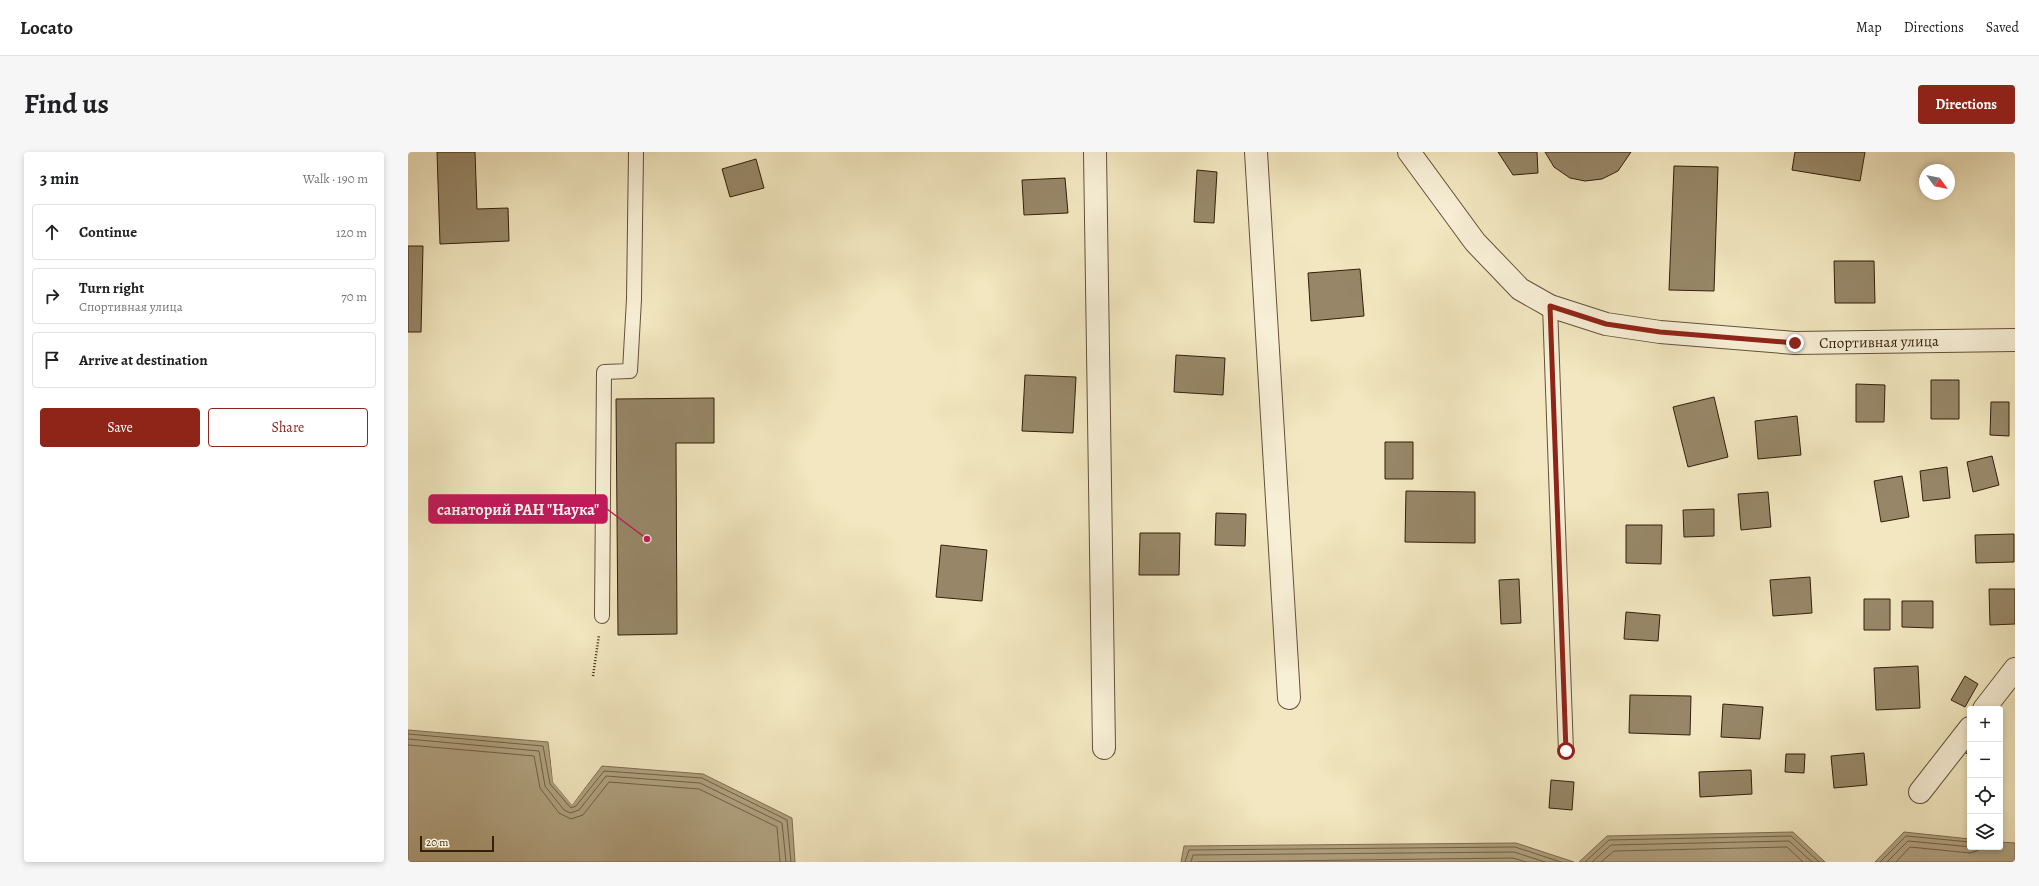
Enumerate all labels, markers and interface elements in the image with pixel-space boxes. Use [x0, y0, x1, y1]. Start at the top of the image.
text: Locato [20, 15, 73, 41]
text: Map [1856, 18, 1882, 37]
text: Directions [1904, 18, 1964, 37]
text: Saved [1986, 18, 2019, 37]
text: Find us [24, 85, 109, 123]
button: Directions [1918, 85, 2015, 124]
north arrow [1919, 164, 1955, 200]
text: 3 min [40, 167, 79, 190]
text: Walk · 190 m [303, 170, 368, 187]
icon: ahead [41, 221, 63, 243]
text: Continue [79, 222, 137, 242]
text: 120 m [336, 224, 367, 241]
text: Turn right [79, 278, 144, 298]
icon: right [41, 285, 63, 307]
text: 70 m [341, 288, 367, 305]
text: Спортивная улица [79, 298, 183, 315]
street label: Спортивная улица [1819, 331, 1939, 353]
route end [1786, 334, 1804, 352]
icon: arrive [41, 349, 63, 371]
text: Arrive at destination [79, 350, 208, 370]
button: Save [40, 408, 200, 447]
button: Share [208, 408, 368, 447]
callout: санаторий РАН "Наука" [429, 495, 607, 523]
text: санаторий РАН "Наука" [437, 499, 599, 521]
map controls [1967, 706, 2003, 850]
button: + [1967, 706, 2003, 742]
route start [1557, 742, 1575, 760]
button: − [1967, 742, 2003, 778]
button: locate [1967, 778, 2003, 814]
button: layers [1967, 814, 2003, 850]
scale bar [420, 834, 494, 853]
text: 20 m [426, 835, 448, 850]

